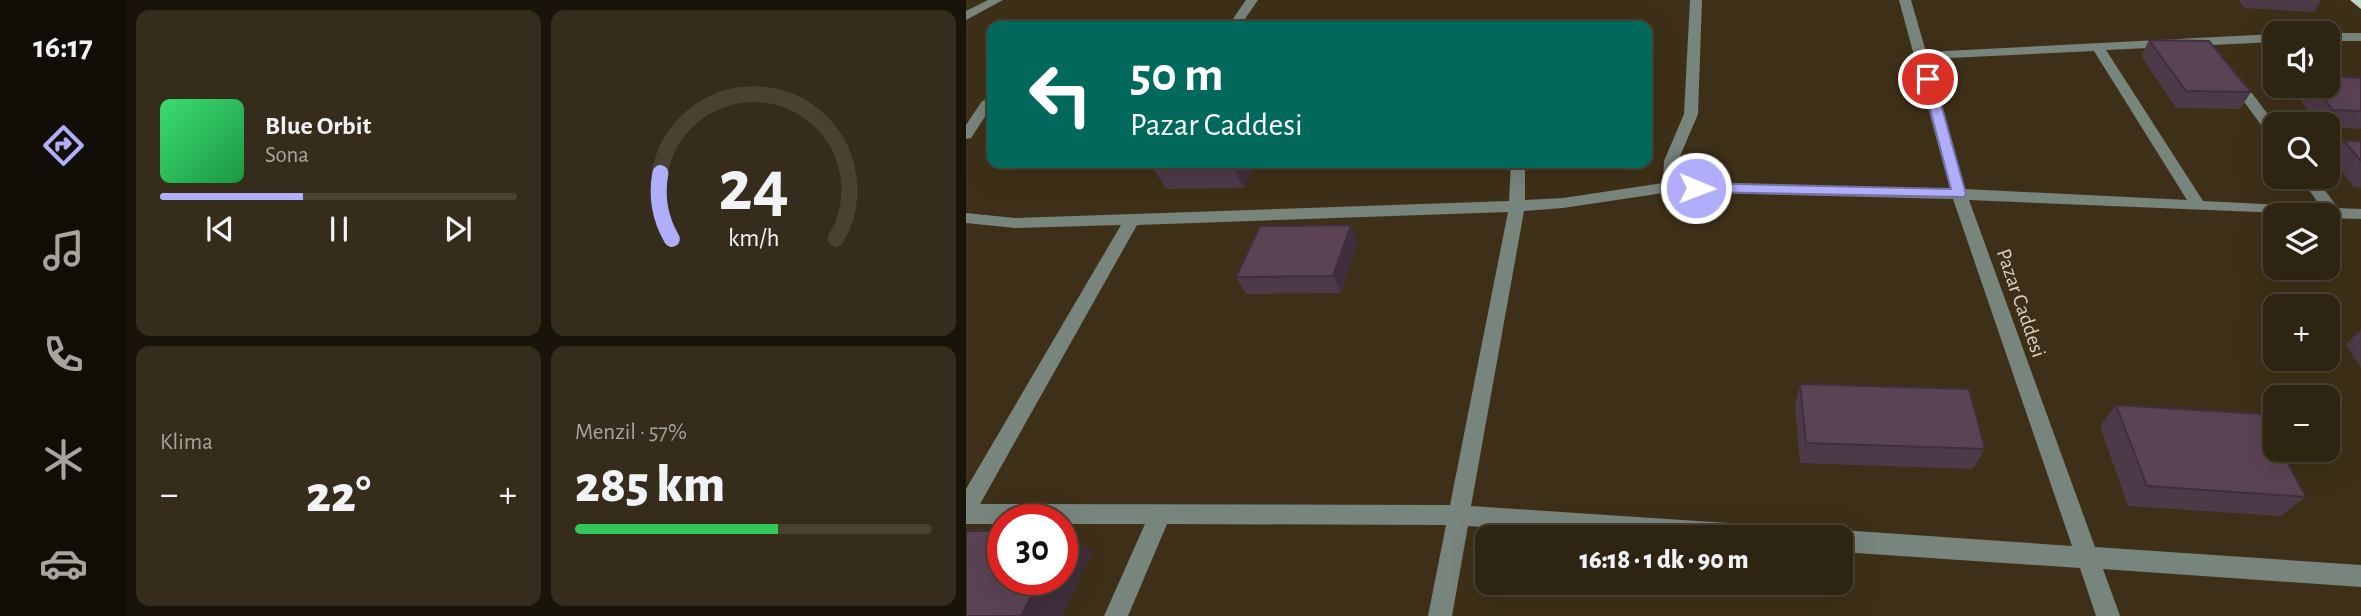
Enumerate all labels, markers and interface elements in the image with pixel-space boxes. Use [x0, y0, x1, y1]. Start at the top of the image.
map controls [2263, 21, 2340, 462]
button: sound [2263, 21, 2340, 98]
text: 16:17 [33, 31, 93, 63]
icon: left [1015, 49, 1106, 140]
pin [1898, 49, 1958, 109]
text: 50 m [1130, 51, 1224, 100]
icon: arrive [1909, 60, 1947, 98]
text: Pazar Caddesi [1130, 109, 1303, 141]
button: search [2263, 112, 2340, 189]
text: Blue Orbit [265, 113, 371, 139]
icon: directions [39, 121, 88, 170]
text: Sona [265, 144, 309, 167]
position arrow [1659, 151, 1733, 225]
text: 24 [718, 152, 789, 225]
button: layers [2263, 203, 2340, 280]
icon: previous [201, 210, 239, 248]
icon: pause [320, 210, 358, 248]
icon: next [439, 210, 477, 248]
icon: music [39, 226, 88, 275]
text: km/h [728, 226, 779, 251]
street label: Pazar Caddesi [1993, 246, 2049, 360]
button: + [2263, 294, 2340, 371]
icon: phone [39, 330, 88, 379]
button: − [2263, 385, 2340, 462]
text: Menzil · 57% [575, 421, 687, 444]
text: Klima [160, 431, 213, 454]
icon: climate [39, 435, 88, 484]
text: 285 km [575, 459, 725, 511]
text: 22° [306, 469, 371, 521]
text: − [160, 476, 178, 514]
text: + [499, 476, 517, 514]
speed limit sign: 30 [987, 504, 1078, 595]
icon: car [39, 539, 88, 588]
text: 16:18 · 1 dk · 90 m [1579, 547, 1749, 573]

